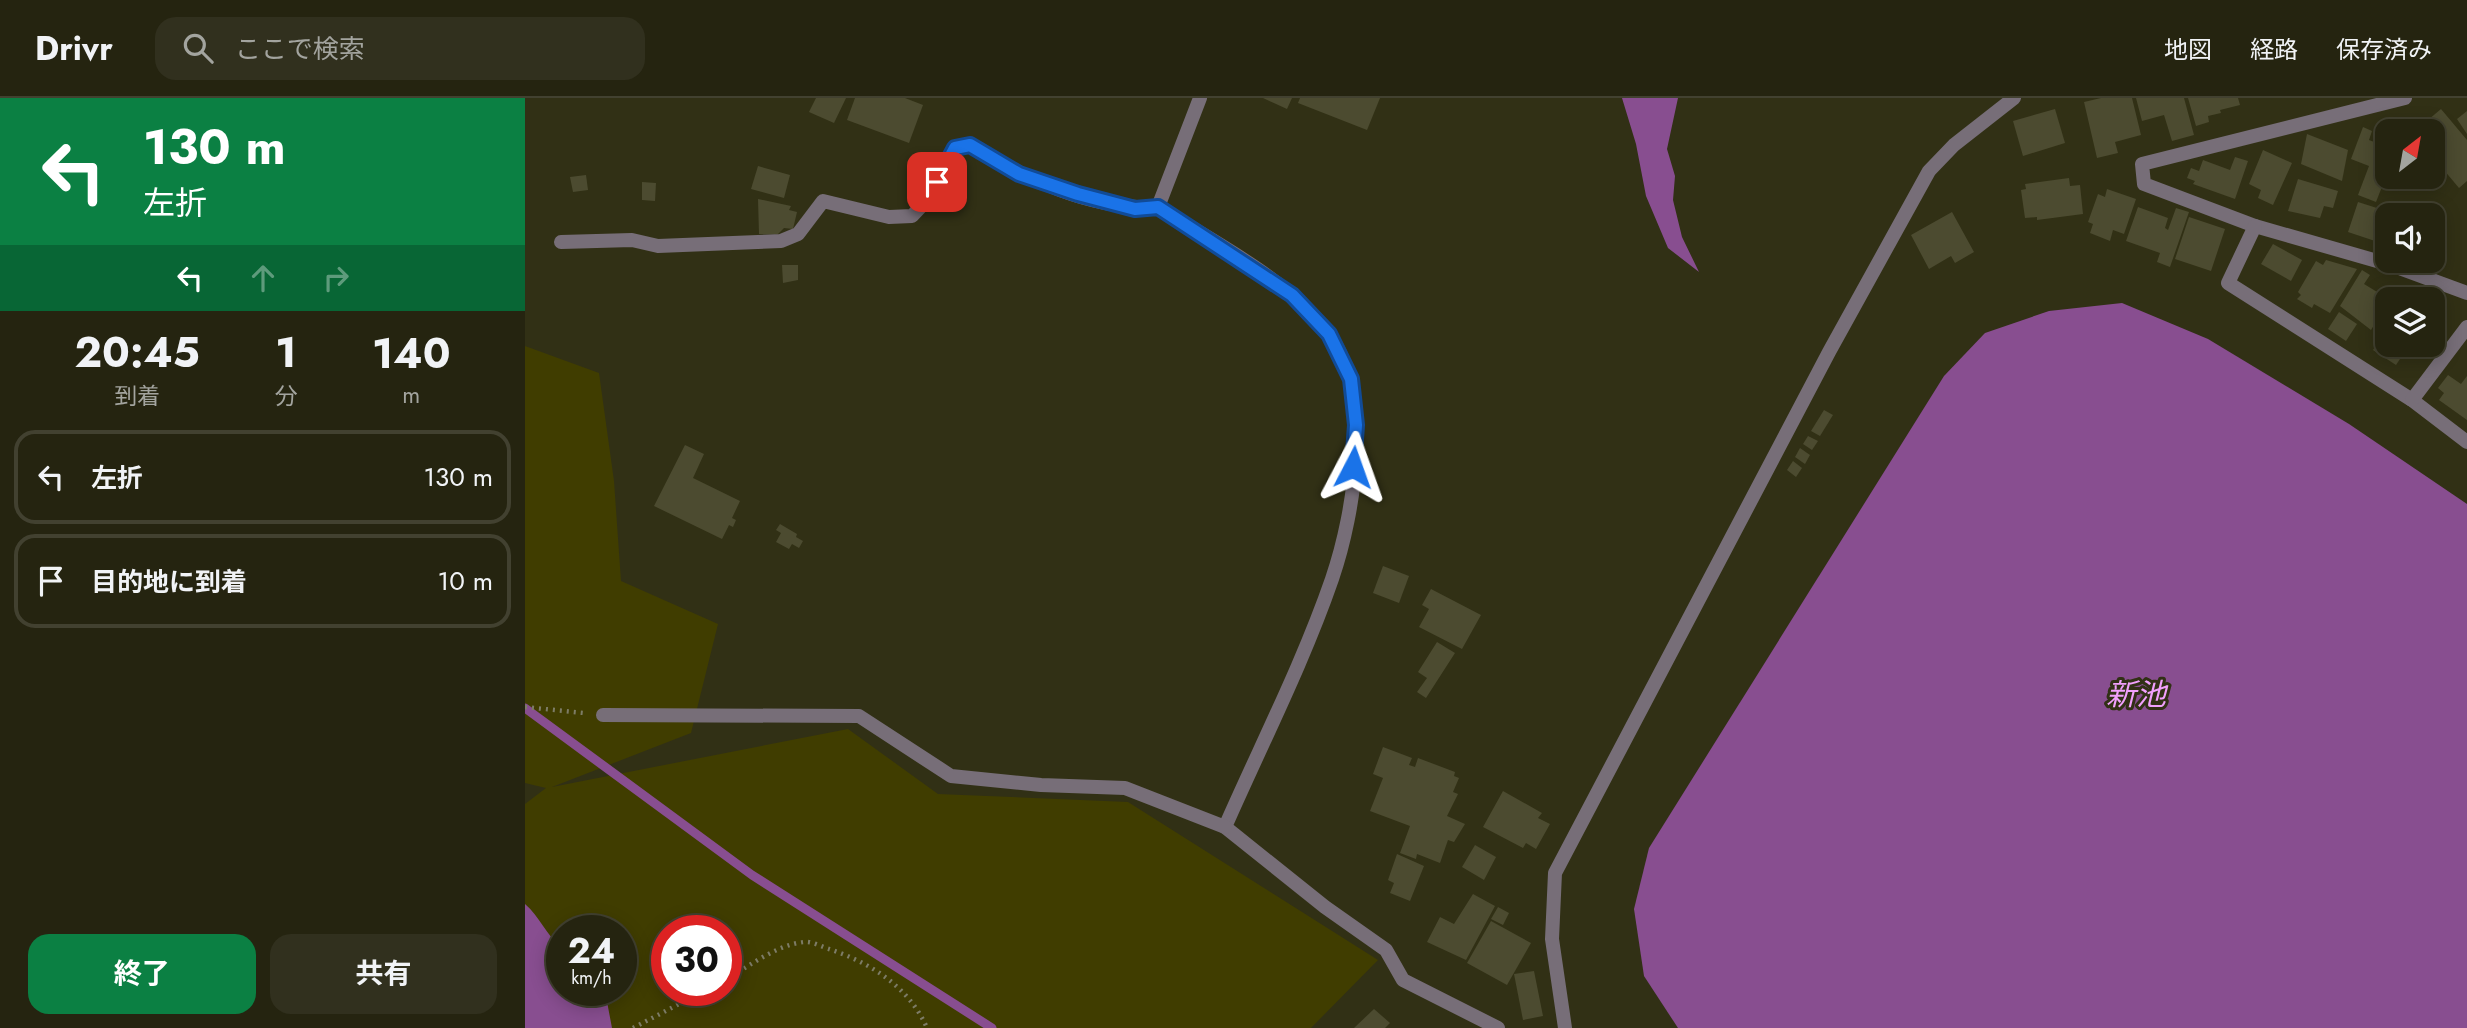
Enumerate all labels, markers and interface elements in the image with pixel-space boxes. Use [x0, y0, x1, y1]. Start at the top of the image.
search box [155, 17, 645, 80]
text: Drivr [35, 25, 113, 72]
icon: search [179, 29, 217, 67]
text: ここで検索 [235, 30, 365, 68]
text: 地図 [2164, 32, 2212, 67]
text: 経路 [2250, 32, 2298, 67]
text: 保存済み [2336, 32, 2432, 67]
text: 130 m [143, 112, 286, 182]
north arrow [2375, 119, 2445, 189]
map controls [2375, 119, 2445, 357]
icon: left [28, 126, 119, 217]
pin [907, 152, 967, 212]
icon: arrive [918, 163, 956, 201]
text: 左折 [143, 180, 207, 226]
button: sound [2375, 203, 2445, 273]
icon: left [171, 259, 209, 297]
icon: ahead [244, 259, 282, 297]
icon: right [317, 259, 355, 297]
button: layers [2375, 287, 2445, 357]
text: 20:45 [75, 322, 200, 383]
text: 1 [275, 322, 297, 383]
text: 140 [372, 323, 450, 384]
text: m [402, 378, 420, 412]
text: 到着 [114, 379, 160, 413]
text: 分 [274, 379, 297, 413]
position arrow [1316, 430, 1390, 504]
icon: left [32, 458, 70, 496]
text: 130 m [423, 458, 493, 496]
text: 左折 [91, 459, 143, 497]
icon: arrive [32, 562, 70, 600]
text: 10 m [438, 562, 493, 600]
text: 目的地に到着 [91, 563, 247, 601]
water label: 新池 [2106, 673, 2169, 716]
speed limit sign: 30 [651, 915, 742, 1006]
text: 24 [568, 926, 615, 976]
button: 終了 [28, 934, 256, 1014]
button: 共有 [270, 934, 497, 1014]
text: km/h [571, 965, 612, 991]

